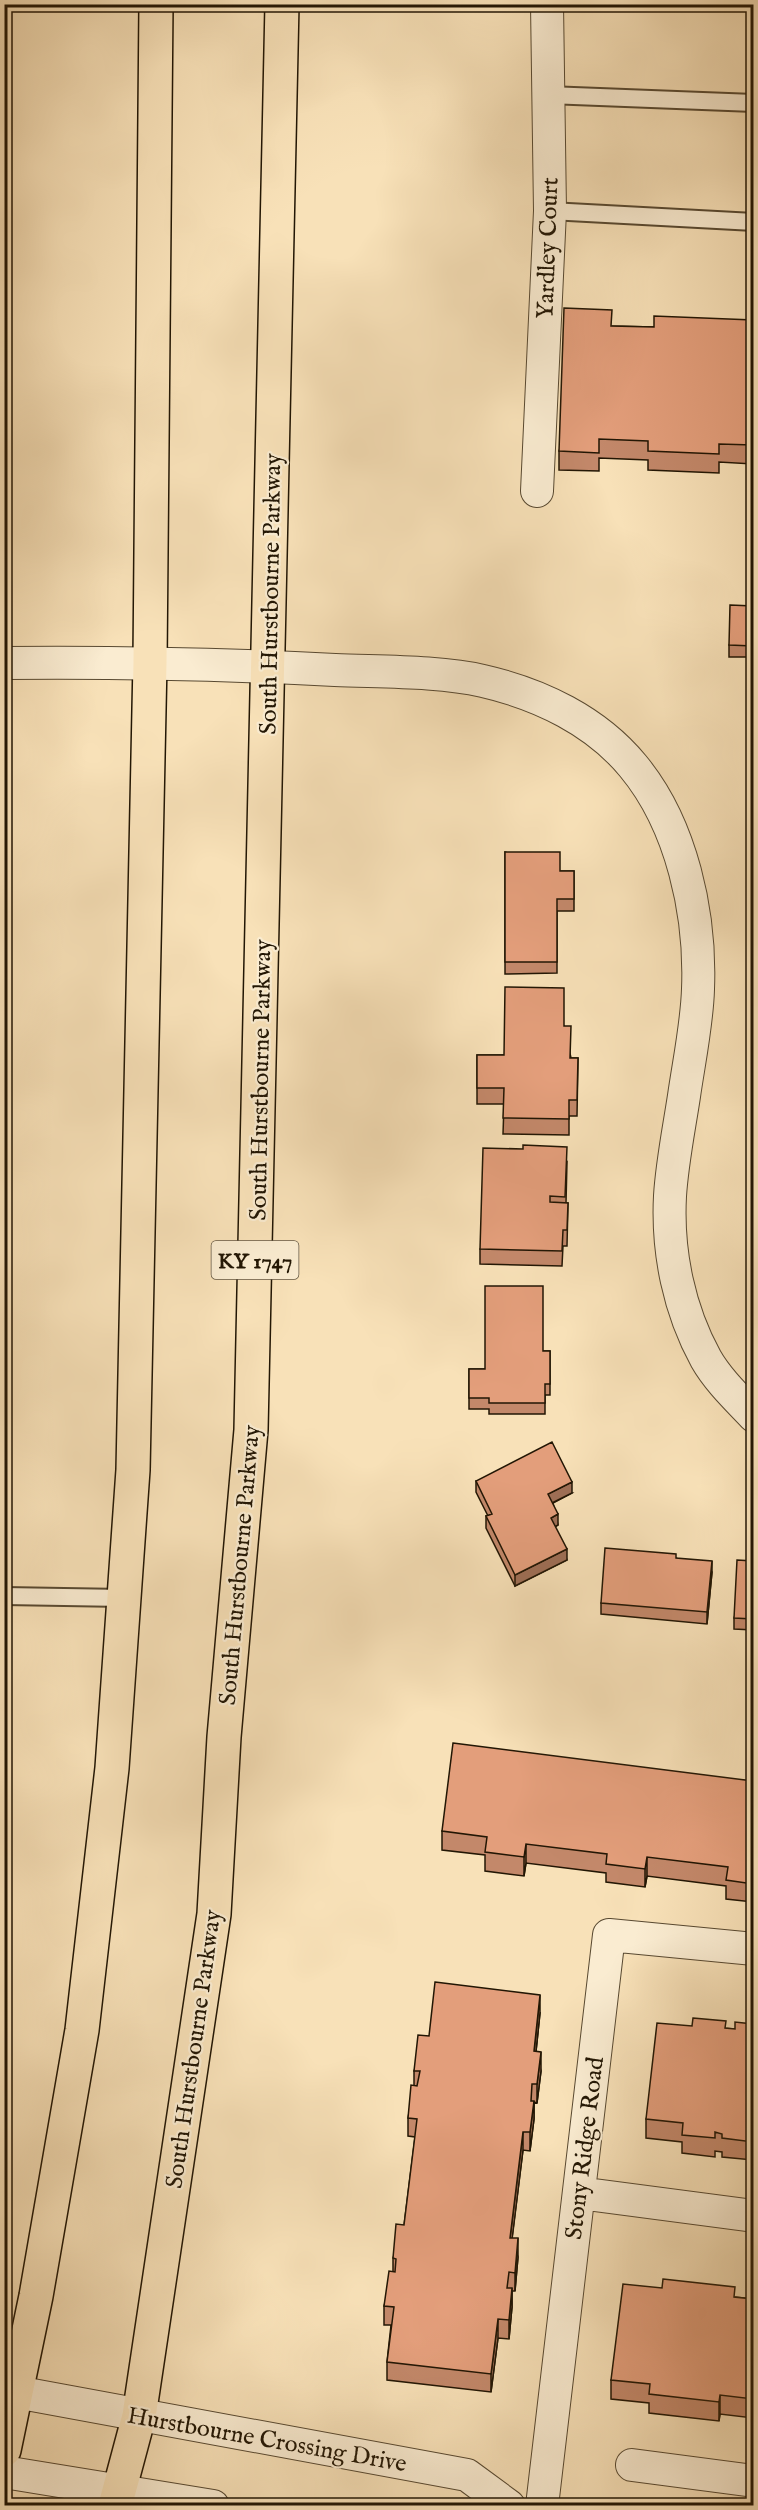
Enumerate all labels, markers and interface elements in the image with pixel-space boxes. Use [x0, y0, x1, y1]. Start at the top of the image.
street label: Yardley Court [531, 177, 566, 319]
street label: South Hurstbourne Parkway [254, 453, 289, 735]
street label: South Hurstbourne Parkway [244, 939, 279, 1221]
road number: KY 1747 [212, 1241, 298, 1279]
street label: South Hurstbourne Parkway [213, 1424, 268, 1707]
street label: South Hurstbourne Parkway [160, 1908, 229, 2191]
street label: Stony Ridge Road [559, 2055, 612, 2241]
street label: Hurstbourne Crossing Drive [125, 2401, 409, 2480]

